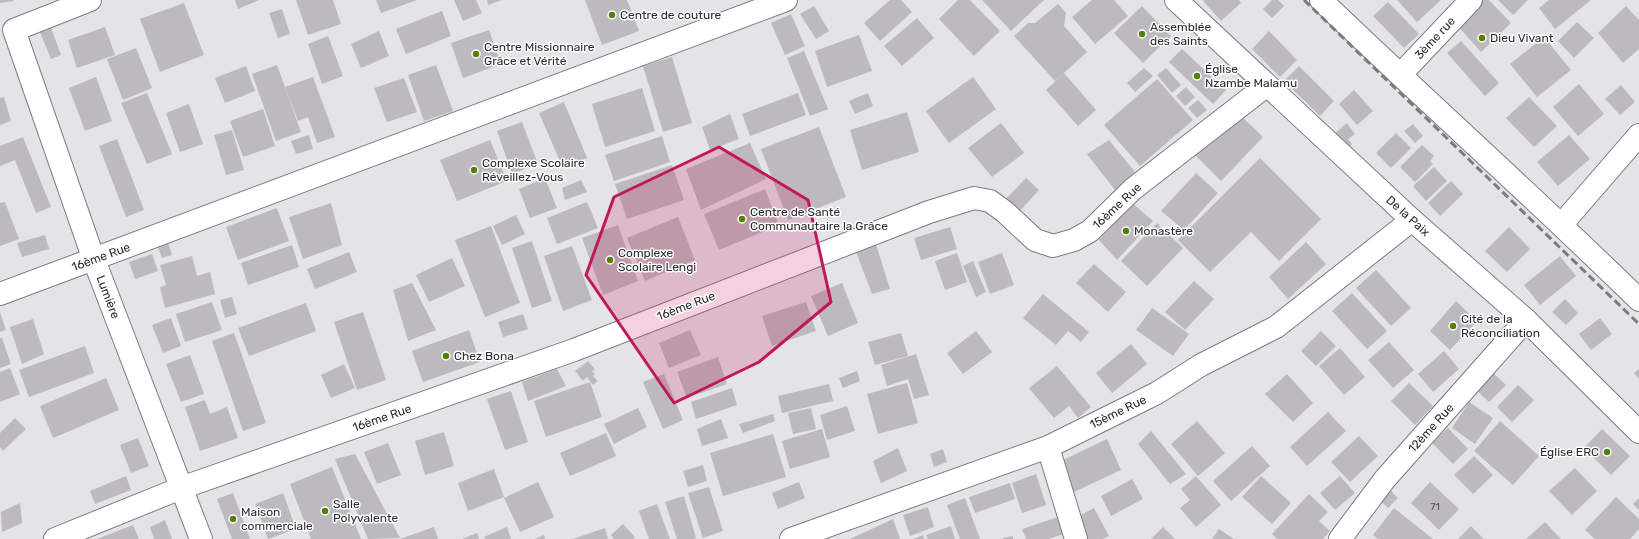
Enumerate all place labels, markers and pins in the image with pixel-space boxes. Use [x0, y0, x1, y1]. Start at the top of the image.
place label: Centre de couture [620, 8, 722, 22]
marker: Centre de couture [607, 10, 617, 20]
place label: Assemblée des Saints [1150, 20, 1211, 48]
marker: Assemblée des Saints [1137, 29, 1147, 39]
place label: Dieu Vivant [1490, 31, 1554, 45]
marker: Dieu Vivant [1477, 33, 1487, 43]
place label: Centre Missionnaire Grâce et Vérité [484, 40, 595, 68]
marker: Centre Missionnaire Grâce et Vérité [471, 49, 481, 59]
place label: Église Nzambe Malamu [1205, 62, 1297, 90]
marker: Église Nzambe Malamu [1192, 71, 1202, 81]
place label: Complexe Scolaire Réveillez-Vous [482, 156, 585, 184]
marker: Complexe Scolaire Réveillez-Vous [469, 165, 479, 175]
place label: Centre de Santé Communautaire la Grâce [750, 205, 888, 233]
marker: Centre de Santé Communautaire la Grâce [737, 214, 747, 224]
place label: Monastère [1134, 224, 1193, 238]
marker: Monastère [1121, 226, 1131, 236]
place label: Complexe Scolaire Lengi [618, 246, 696, 274]
marker: Complexe Scolaire Lengi [605, 255, 615, 265]
place label: Cité de la Réconciliation [1461, 312, 1540, 340]
marker: Cité de la Réconciliation [1448, 321, 1458, 331]
place label: Chez Bona [454, 349, 514, 363]
marker: Chez Bona [441, 351, 451, 361]
place label: Église ERC [1540, 445, 1599, 459]
marker: Église ERC [1602, 447, 1612, 457]
place label: Salle Polyvalente [333, 497, 399, 525]
place label: Maison commerciale [241, 505, 313, 533]
marker: Salle Polyvalente [320, 506, 330, 516]
marker: Maison commerciale [228, 514, 238, 524]

